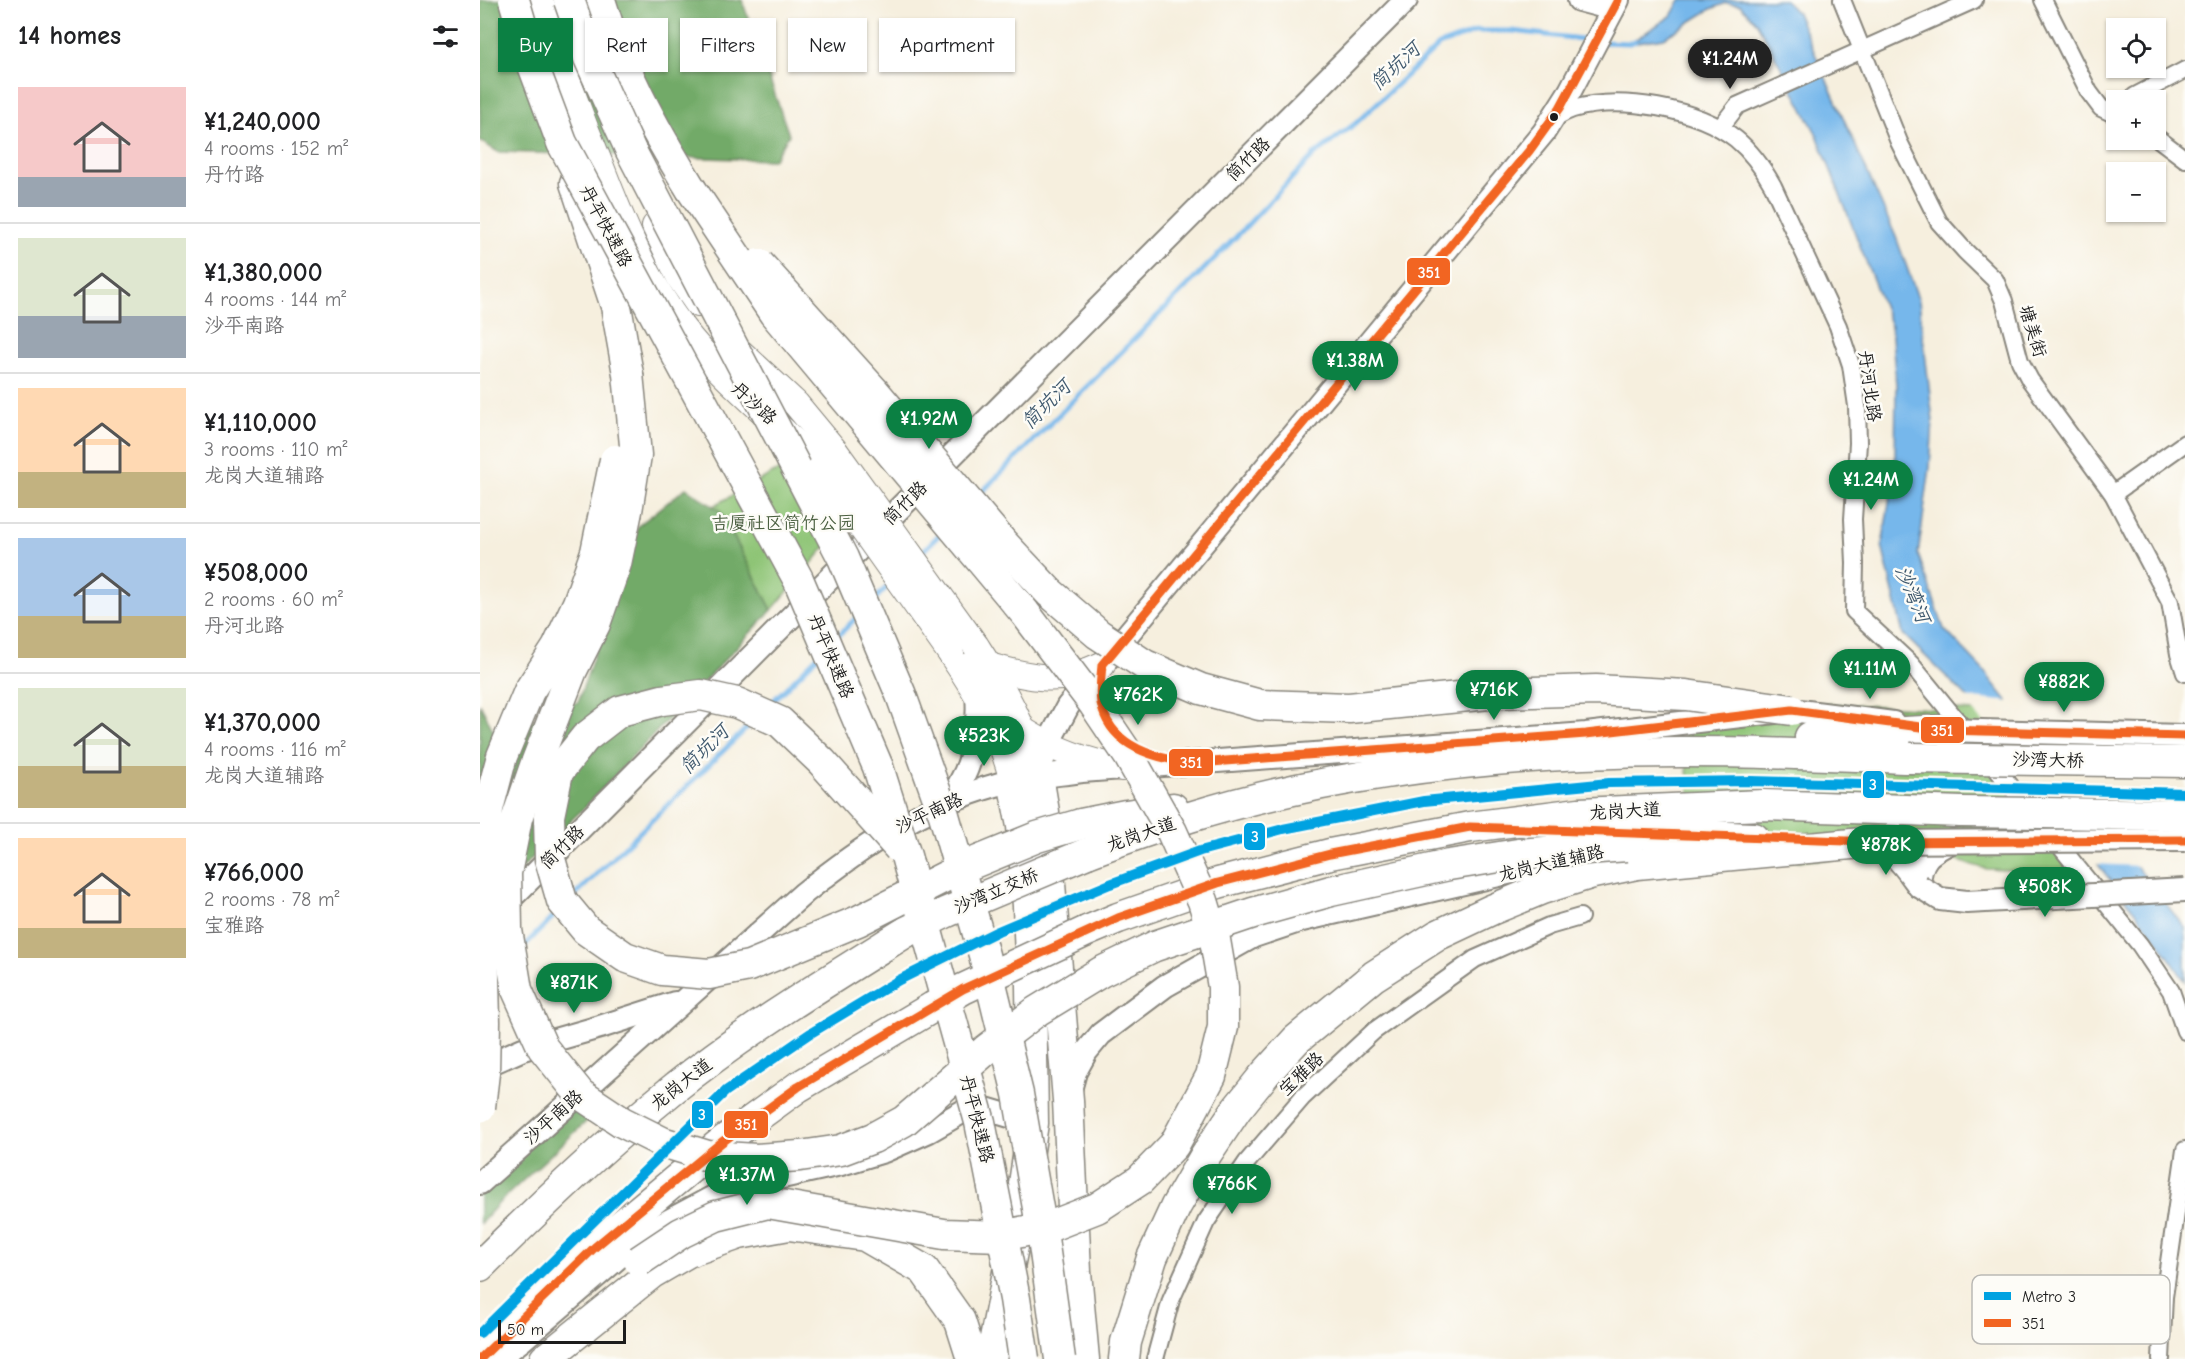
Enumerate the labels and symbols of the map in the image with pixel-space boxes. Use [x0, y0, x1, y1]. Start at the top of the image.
water label: 简坑河 [1366, 35, 1427, 95]
pin: ¥1.24M [1681, 39, 1779, 90]
unlabelled marker [1548, 111, 1560, 123]
street label: 简竹路 [1222, 133, 1275, 186]
street label: 丹平快速路 [575, 182, 636, 271]
line badge: 351 [1406, 257, 1451, 286]
text: 351 [1418, 264, 1440, 282]
street label: 塘美街 [2015, 302, 2050, 360]
pin: ¥1.38M [1306, 341, 1404, 392]
street label: 丹河北路 [1854, 349, 1885, 423]
water label: 简坑河 [1017, 373, 1078, 434]
street label: 丹沙路 [727, 378, 781, 429]
pin: ¥1.92M [880, 399, 978, 450]
pin: ¥1.24M [1822, 460, 1920, 511]
street label: 简竹路 [879, 477, 932, 530]
park label: 吉厦社区简竹公园 [711, 513, 855, 534]
water label: 沙湾河 [1890, 562, 1936, 629]
street label: 丹平快速路 [803, 611, 858, 702]
pin: ¥1.11M [1821, 649, 1919, 700]
pin: ¥882K [2022, 662, 2106, 713]
pin: ¥716K [1452, 670, 1536, 721]
pin: ¥762K [1096, 675, 1180, 726]
pin: ¥523K [942, 716, 1026, 767]
line badge: 351 [1920, 716, 1965, 744]
water label: 简坑河 [675, 718, 736, 779]
text: 351 [1931, 722, 1953, 740]
line badge: 351 [1168, 748, 1214, 777]
street label: 沙湾大桥 [2012, 749, 2084, 772]
text: 351 [1180, 754, 1202, 772]
line badge: 3 [1862, 770, 1885, 799]
text: 3 [1869, 776, 1877, 794]
street label: 沙平南路 [892, 789, 966, 838]
street label: 龙岗大道 [1589, 799, 1662, 824]
street label: 龙岗大道 [1104, 813, 1179, 856]
street label: 简竹路 [536, 821, 589, 874]
line badge: 3 [1243, 822, 1266, 851]
pin: ¥878K [1844, 825, 1928, 876]
text: 3 [1251, 828, 1259, 846]
street label: 龙岗大道辅路 [1496, 841, 1606, 886]
street label: 沙湾立交桥 [951, 864, 1042, 919]
pin: ¥508K [2003, 867, 2087, 918]
pin: ¥871K [532, 963, 616, 1014]
street label: 宝雅路 [1275, 1048, 1328, 1101]
street label: 龙岗大道 [646, 1054, 716, 1115]
street label: 丹平快速路 [955, 1073, 998, 1165]
street label: 沙平南路 [520, 1085, 587, 1149]
line badge: 3 [691, 1100, 714, 1129]
text: 3 [698, 1106, 706, 1124]
line badge: 351 [723, 1110, 769, 1139]
text: 351 [735, 1116, 757, 1134]
pin: ¥1.37M [698, 1155, 796, 1206]
pin: ¥766K [1190, 1164, 1274, 1215]
legend [1972, 1275, 2170, 1344]
text: Metro 3 [2022, 1288, 2076, 1306]
text: 351 [2022, 1315, 2045, 1333]
scale bar [498, 1317, 626, 1344]

